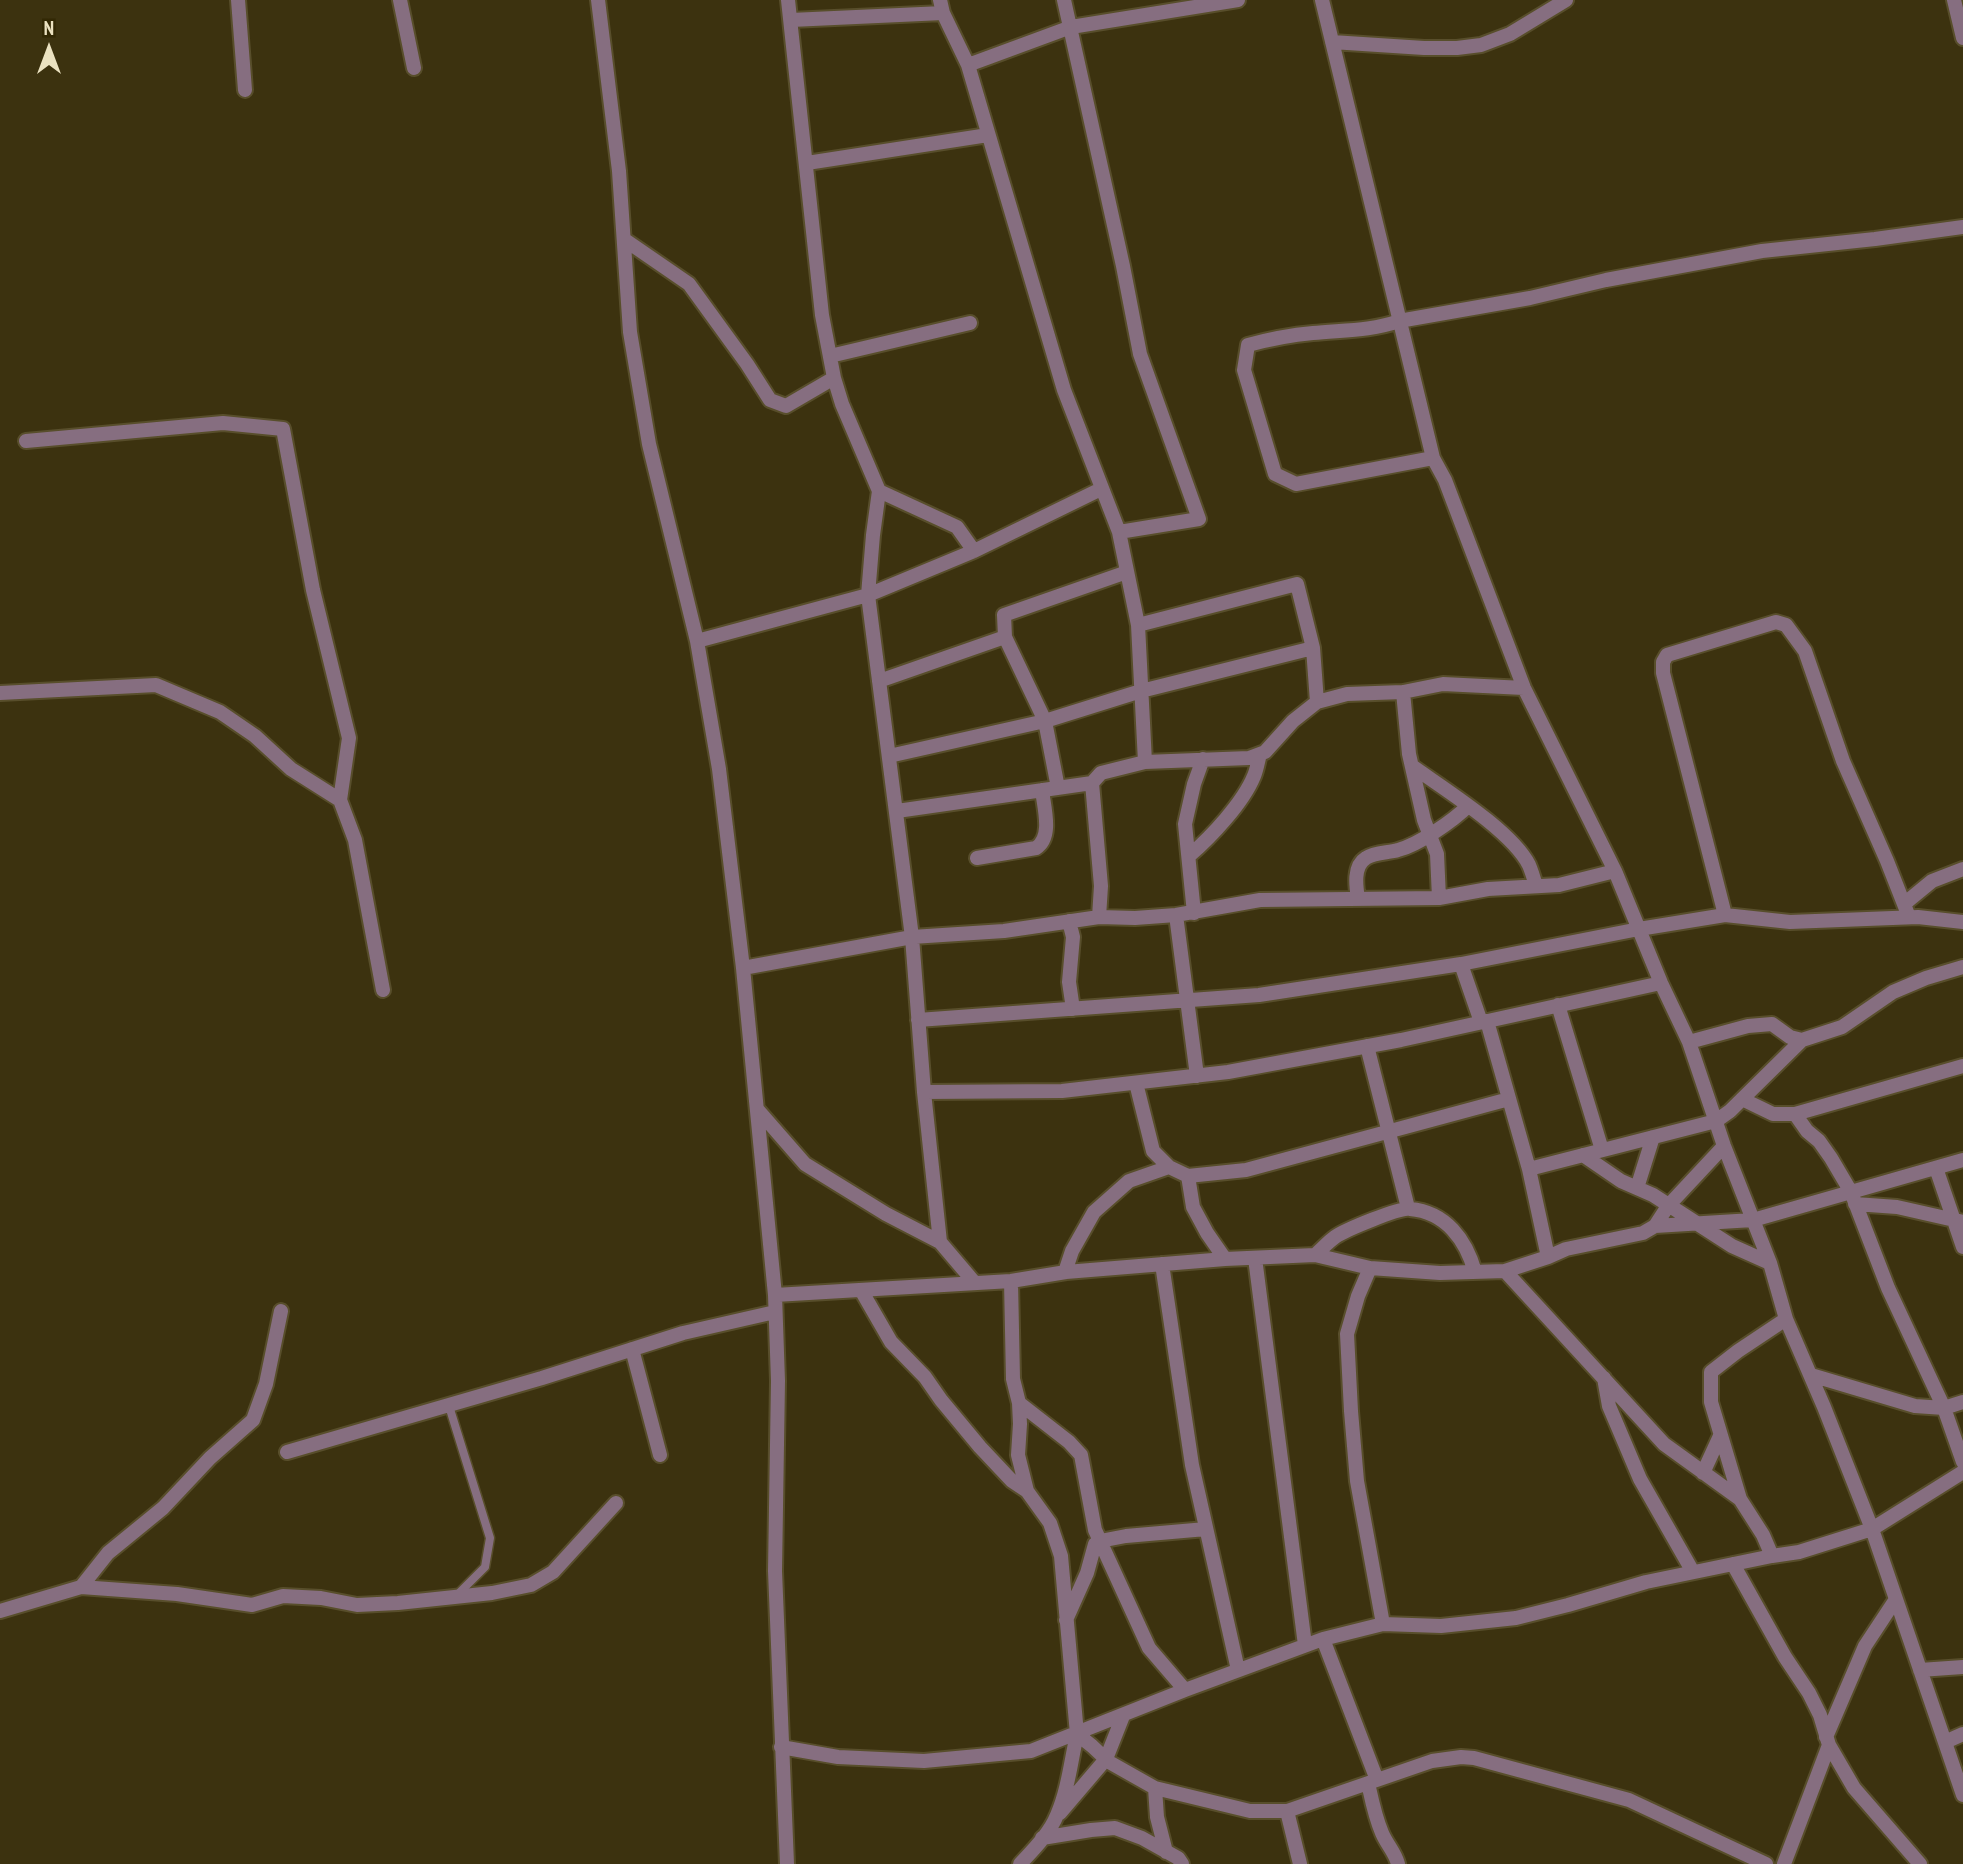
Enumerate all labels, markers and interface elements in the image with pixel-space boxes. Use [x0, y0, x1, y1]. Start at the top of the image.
north arrow [14, 14, 84, 84]
text: N [44, 16, 54, 40]

